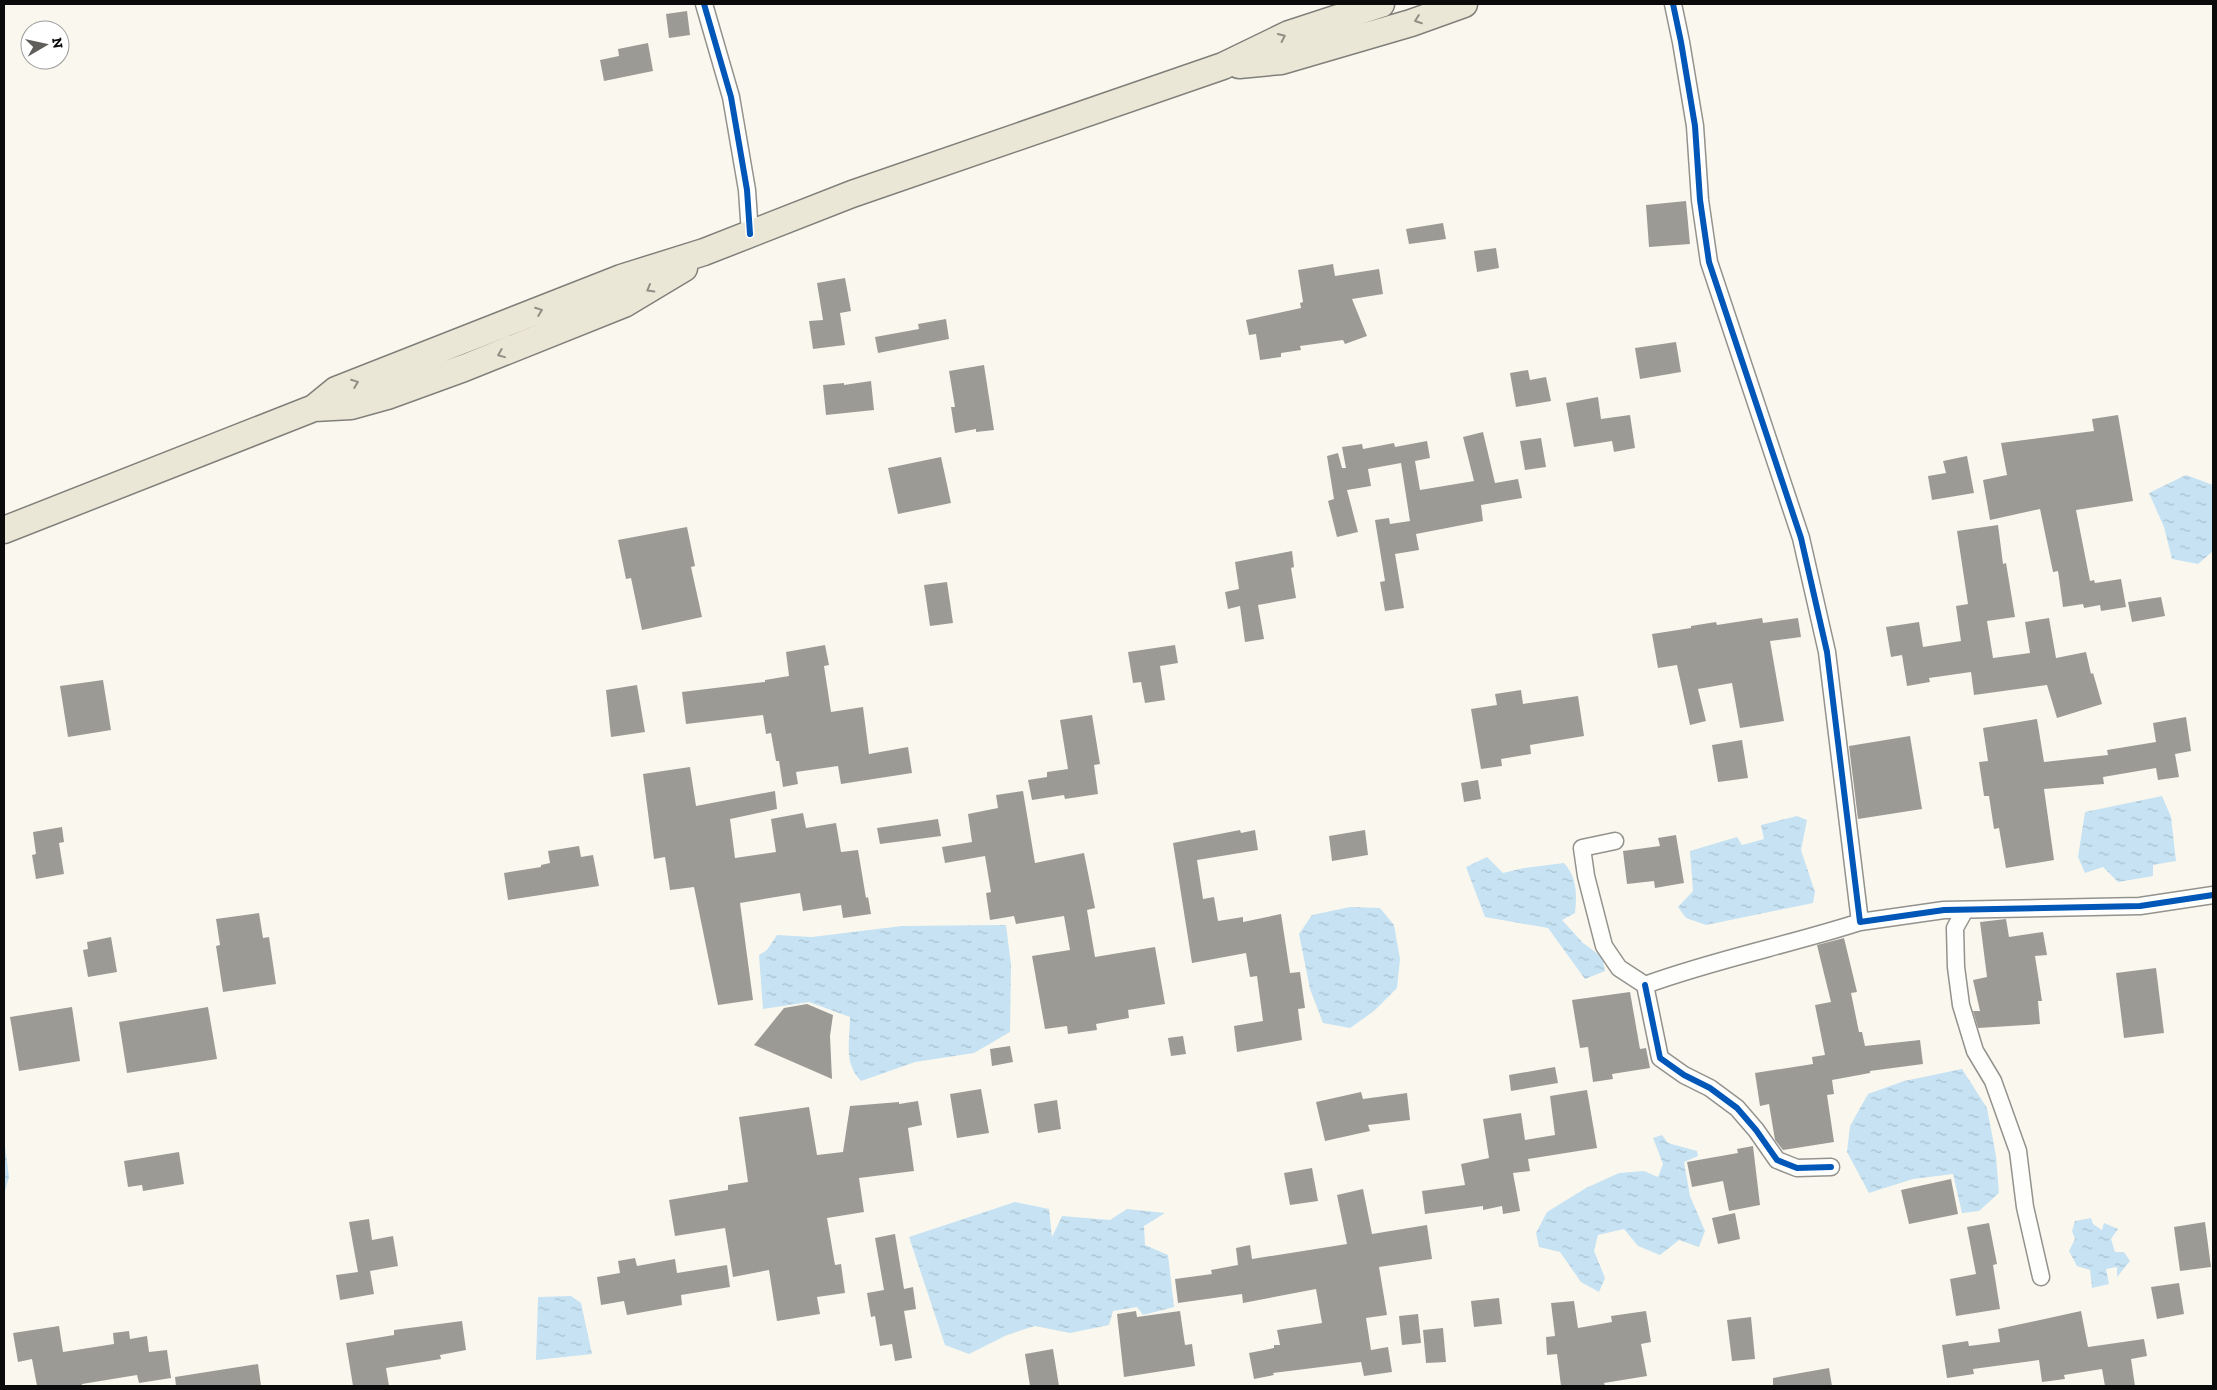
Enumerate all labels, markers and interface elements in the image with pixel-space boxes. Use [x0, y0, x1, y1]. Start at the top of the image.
one-way arrow [1414, 15, 1423, 25]
north arrow [20, 20, 70, 70]
one-way arrow [1277, 33, 1286, 43]
text: N [48, 36, 67, 50]
one-way arrow [646, 283, 655, 293]
one-way arrow [534, 306, 543, 317]
one-way arrow [497, 348, 505, 358]
one-way arrow [350, 379, 359, 389]

